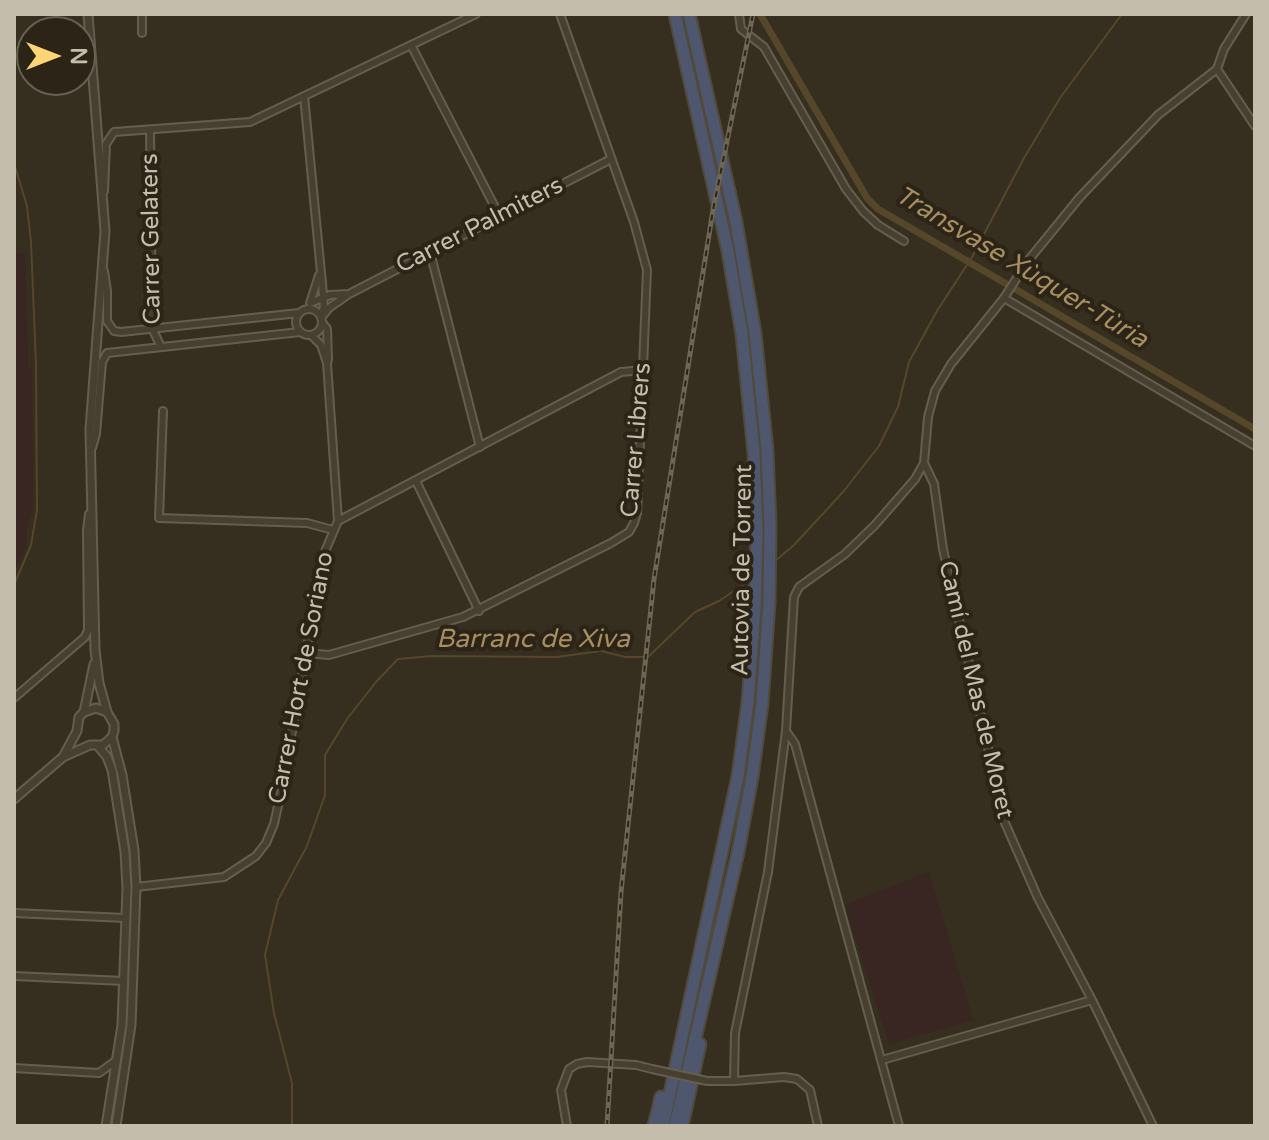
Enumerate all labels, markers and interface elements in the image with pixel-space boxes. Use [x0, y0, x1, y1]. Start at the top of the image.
north arrow [16, 16, 96, 96]
text: N [65, 47, 91, 65]
street label: Carrer Gelaters [136, 153, 168, 325]
street label: Carrer Palmiters [392, 172, 568, 280]
water label: Transvase Xùquer-Tùria [889, 180, 1153, 356]
street label: Carrer Librers [616, 361, 658, 519]
street label: Autovia de Torrent [727, 464, 759, 676]
street label: Carrer Hort de Soriano [263, 549, 341, 807]
street label: Camí del Mas de Moret [931, 558, 1019, 822]
water label: Barranc de Xiva [436, 624, 630, 656]

